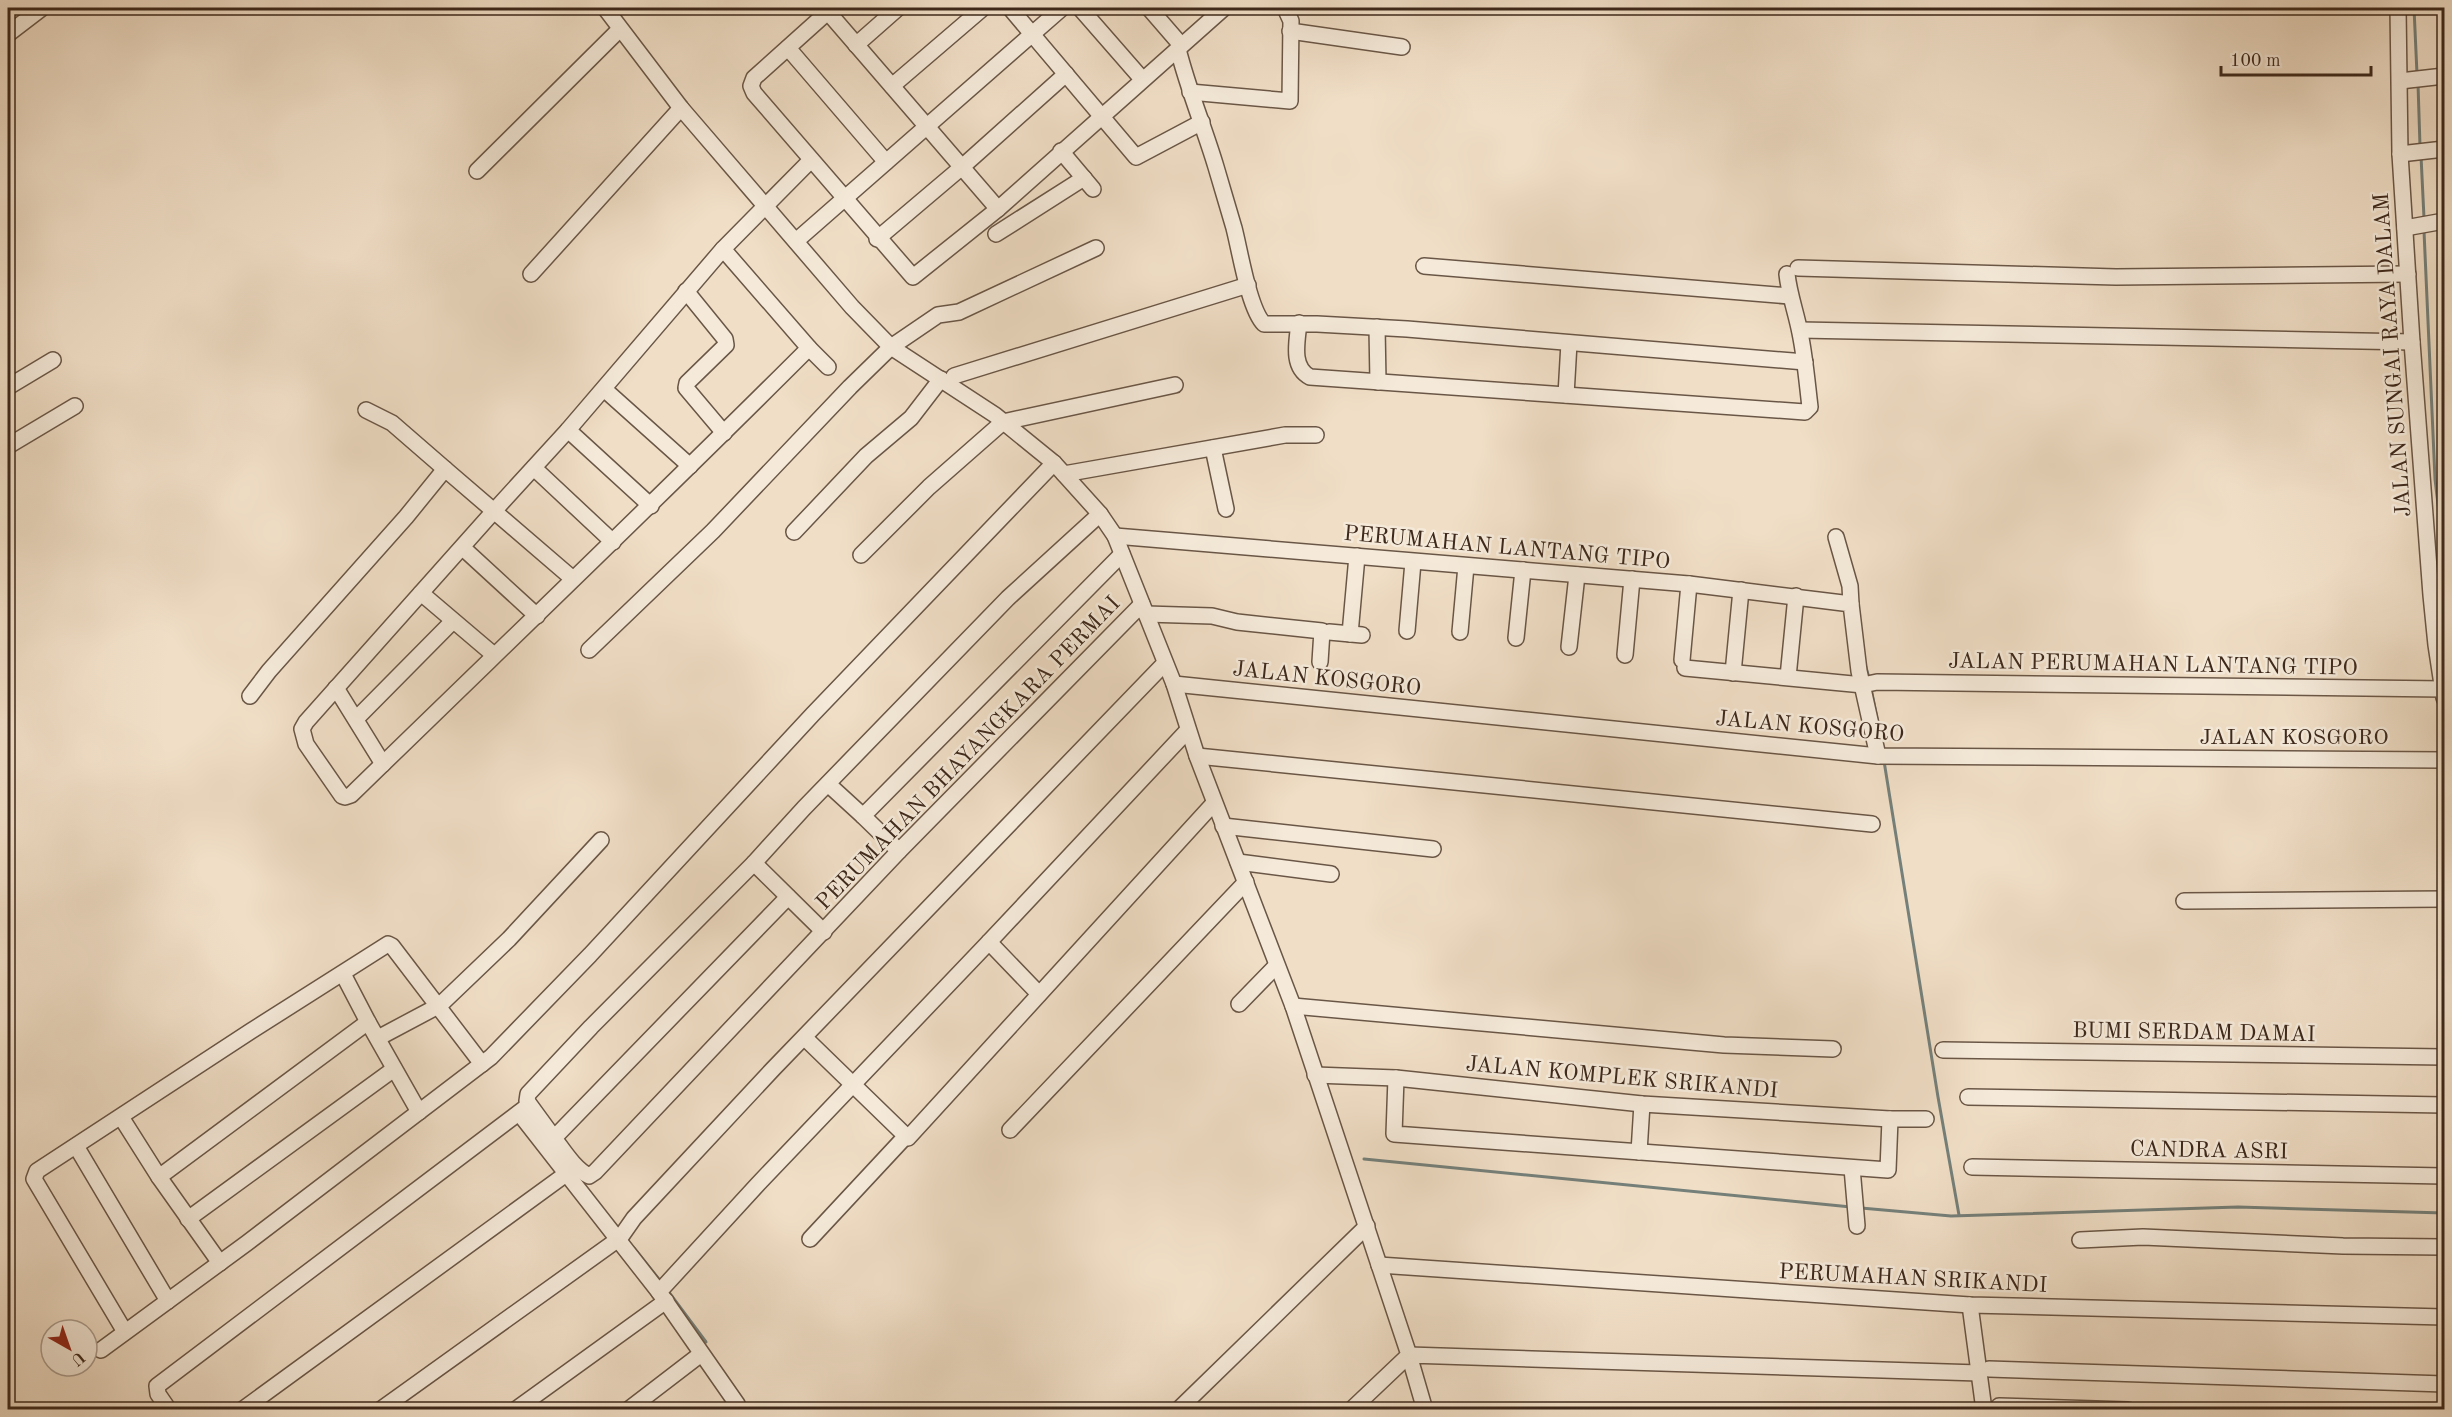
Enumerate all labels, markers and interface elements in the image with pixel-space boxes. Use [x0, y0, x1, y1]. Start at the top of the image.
scale bar [2221, 39, 2371, 77]
text: 100 m [2230, 52, 2281, 70]
street label: JALAN SUNGAI RAYA DALAM [2371, 192, 2415, 518]
street label: PERUMAHAN LANTANG TIPO [1343, 523, 1671, 573]
street label: PERUMAHAN BHAYANGKARA PERMAI [812, 592, 1125, 914]
street label: JALAN PERUMAHAN LANTANG TIPO [1948, 650, 2358, 680]
street label: JALAN KOSGORO [1232, 658, 1422, 700]
street label: JALAN KOSGORO [1715, 708, 1905, 746]
street label: JALAN KOSGORO [2199, 727, 2389, 749]
street label: BUMI SERDAM DAMAI [2072, 1020, 2316, 1046]
street label: JALAN KOMPLEK SRIKANDI [1465, 1053, 1779, 1103]
street label: CANDRA ASRI [2130, 1139, 2288, 1163]
street label: PERUMAHAN SRIKANDI [1778, 1261, 2048, 1297]
north arrow [39, 1318, 99, 1378]
text: U [67, 1348, 87, 1368]

